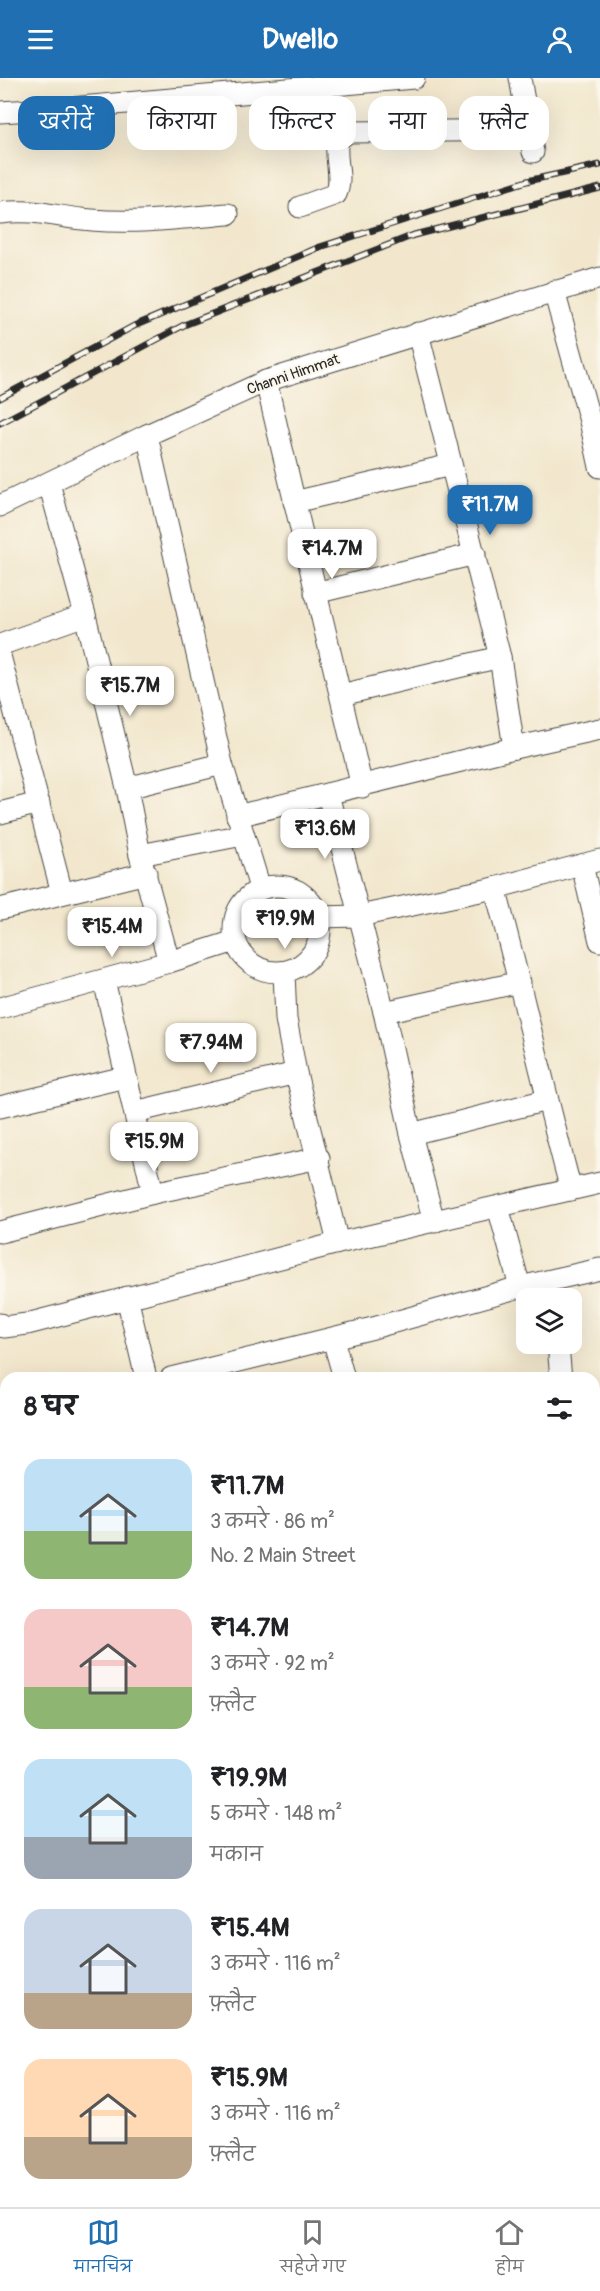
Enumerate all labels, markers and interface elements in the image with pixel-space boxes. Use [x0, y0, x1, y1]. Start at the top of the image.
icon: menu [24, 23, 57, 56]
text: Dwello [262, 23, 338, 56]
icon: person [543, 23, 576, 56]
chip: खरीदें [18, 96, 115, 150]
chip: किराया [127, 96, 237, 150]
chip: फ़िल्टर [249, 96, 356, 150]
chip: नया [368, 96, 447, 150]
chip: फ़्लैट [459, 96, 549, 150]
street label: Channi Himmat [244, 349, 343, 399]
pin: ₹11.7M [441, 485, 539, 536]
text: ₹11.7M [462, 492, 519, 517]
pin: ₹14.7M [283, 529, 381, 580]
text: ₹14.7M [302, 536, 362, 561]
pin: ₹15.7M [81, 666, 179, 717]
text: ₹15.7M [100, 673, 160, 698]
pin: ₹13.6M [276, 809, 374, 860]
text: ₹13.6M [294, 816, 356, 841]
pin: ₹19.9M [236, 899, 334, 950]
text: ₹19.9M [255, 906, 315, 931]
pin: ₹15.4M [63, 907, 161, 958]
text: ₹15.4M [81, 914, 143, 939]
pin: ₹7.94M [162, 1023, 260, 1074]
text: ₹7.94M [179, 1030, 243, 1055]
pin: ₹15.9M [105, 1122, 203, 1173]
text: ₹15.9M [124, 1129, 184, 1154]
map controls [516, 1288, 582, 1354]
button: layers [516, 1288, 582, 1354]
text: 8 घर [24, 1391, 77, 1423]
icon: filters [543, 1392, 576, 1425]
text: ₹11.7M [210, 1470, 284, 1502]
icon: home [72, 1483, 144, 1555]
text: 3 कमरे · 86 m² [210, 1509, 335, 1534]
text: No. 2 Main Street [210, 1543, 355, 1568]
text: ₹14.7M [210, 1612, 289, 1644]
icon: home [72, 1633, 144, 1705]
text: 3 कमरे · 92 m² [210, 1651, 335, 1676]
text: फ़्लैट [210, 1692, 256, 1717]
text: ₹19.9M [210, 1762, 287, 1794]
icon: home [72, 1783, 144, 1855]
text: 5 कमरे · 148 m² [210, 1801, 342, 1826]
text: मकान [210, 1842, 263, 1867]
text: ₹15.4M [210, 1912, 289, 1944]
icon: home [72, 1933, 144, 2005]
text: 3 कमरे · 116 m² [210, 1951, 340, 1976]
text: फ़्लैट [210, 1992, 256, 2017]
text: ₹15.9M [210, 2062, 288, 2094]
icon: home [72, 2083, 144, 2155]
text: 3 कमरे · 116 m² [210, 2101, 340, 2126]
text: फ़्लैट [210, 2142, 256, 2167]
tab: मानचित्र [74, 2216, 132, 2284]
tab: सहेजे गए [280, 2216, 346, 2284]
tab: होम [493, 2216, 526, 2284]

